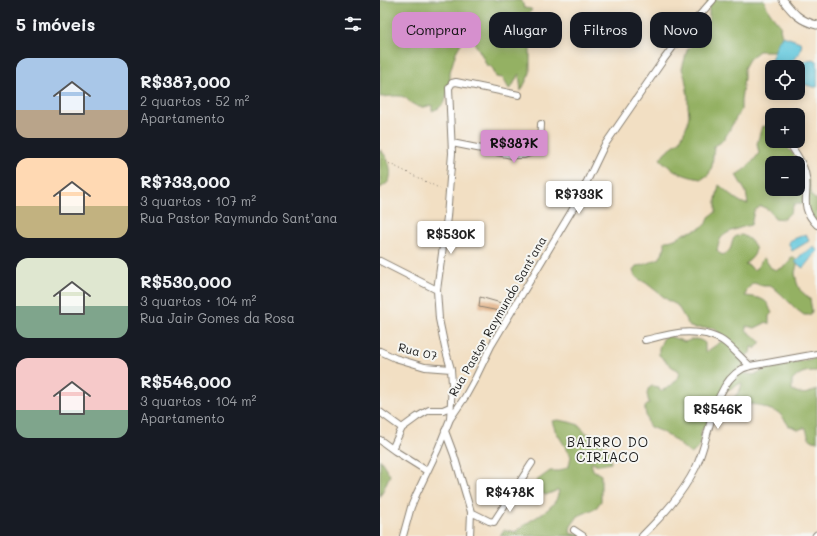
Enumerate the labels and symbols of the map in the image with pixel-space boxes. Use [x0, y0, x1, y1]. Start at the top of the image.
pin: R$387K [481, 130, 547, 164]
pin: R$733K [546, 181, 612, 215]
pin: R$530K [418, 221, 484, 255]
street label: Rua Pastor Raymundo Sant’ana [444, 233, 550, 399]
street label: Rua 07 [397, 338, 439, 364]
pin: R$546K [685, 396, 751, 430]
district label: BAIRRO DO CIRIACO [567, 433, 649, 465]
pin: R$478K [477, 479, 543, 513]

